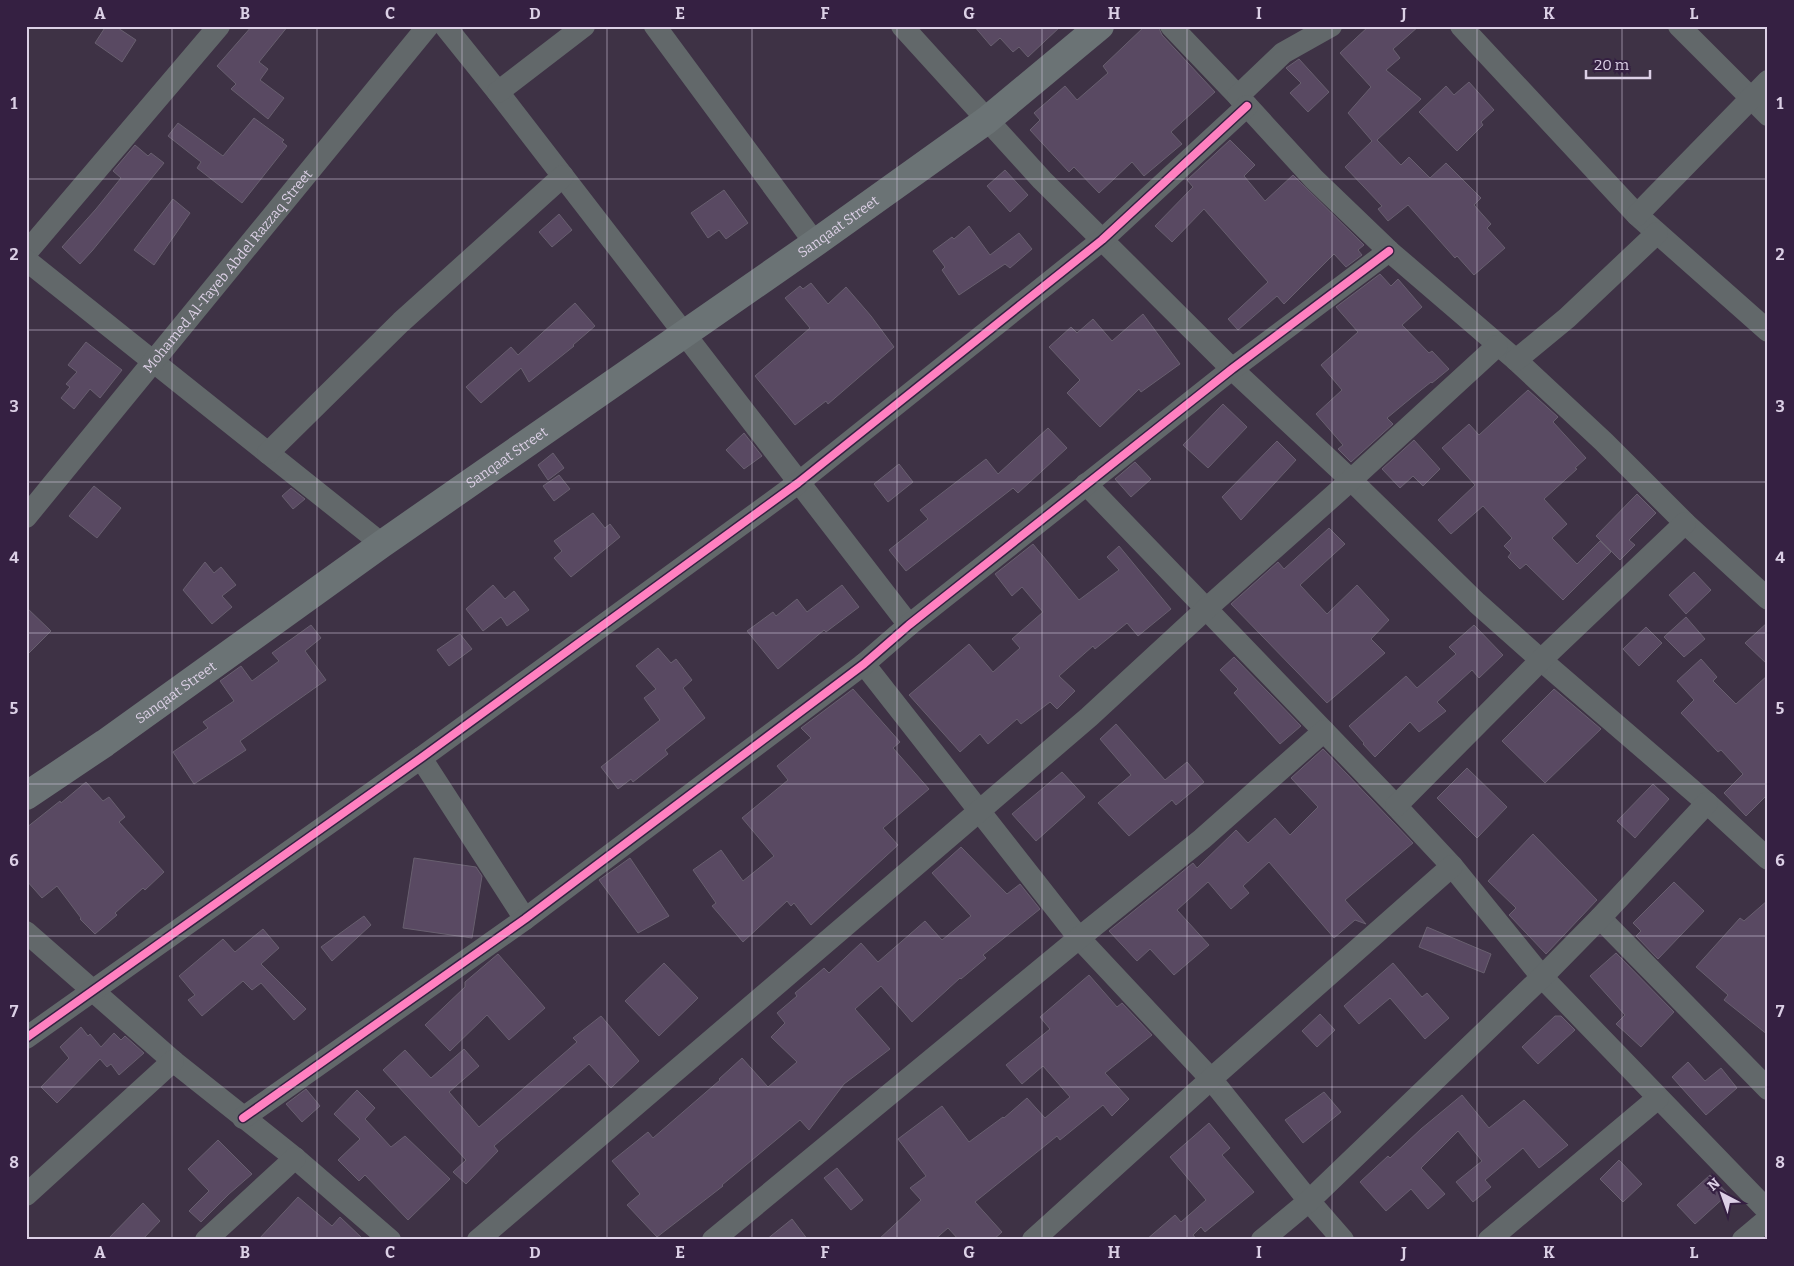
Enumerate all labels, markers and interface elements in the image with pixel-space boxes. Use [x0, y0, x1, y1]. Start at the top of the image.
text: A [94, 4, 106, 23]
text: B [240, 4, 250, 23]
text: C [385, 4, 395, 23]
text: D [529, 4, 541, 23]
text: E [675, 4, 685, 23]
text: F [821, 4, 830, 23]
text: G [963, 4, 975, 23]
text: H [1108, 4, 1121, 23]
text: I [1256, 4, 1262, 23]
text: J [1400, 4, 1407, 23]
text: K [1543, 4, 1555, 23]
text: L [1690, 4, 1699, 23]
scale bar [1586, 48, 1650, 80]
text: 20 m [1594, 56, 1630, 74]
text: 1 [11, 94, 18, 113]
text: 1 [1777, 94, 1784, 113]
street label: Mohamed Al-Tayeb Abdel Razzaq Street [140, 166, 316, 376]
street label: Sanqaat Street [795, 192, 882, 261]
text: 2 [9, 245, 19, 264]
text: 2 [1775, 245, 1785, 264]
text: 3 [9, 397, 19, 416]
text: 3 [1775, 397, 1785, 416]
street label: Sanqaat Street [463, 424, 551, 492]
text: 4 [9, 548, 19, 567]
text: 4 [1775, 548, 1785, 567]
street label: Sanqaat Street [132, 658, 220, 727]
text: 5 [10, 699, 19, 718]
text: 5 [1776, 699, 1785, 718]
text: 6 [9, 851, 19, 870]
text: 6 [1775, 851, 1785, 870]
text: 7 [10, 1002, 19, 1021]
text: 7 [1776, 1002, 1785, 1021]
text: 8 [9, 1153, 19, 1172]
text: 8 [1775, 1153, 1785, 1172]
north arrow [1696, 1168, 1746, 1218]
text: N [1704, 1174, 1724, 1195]
text: A [94, 1243, 106, 1262]
text: B [240, 1243, 250, 1262]
text: C [385, 1243, 395, 1262]
text: D [529, 1243, 541, 1262]
text: E [675, 1243, 685, 1262]
text: F [821, 1243, 830, 1262]
text: G [963, 1243, 975, 1262]
text: H [1108, 1243, 1121, 1262]
text: I [1256, 1243, 1262, 1262]
text: J [1400, 1243, 1407, 1262]
text: K [1543, 1243, 1555, 1262]
text: L [1690, 1243, 1699, 1262]

